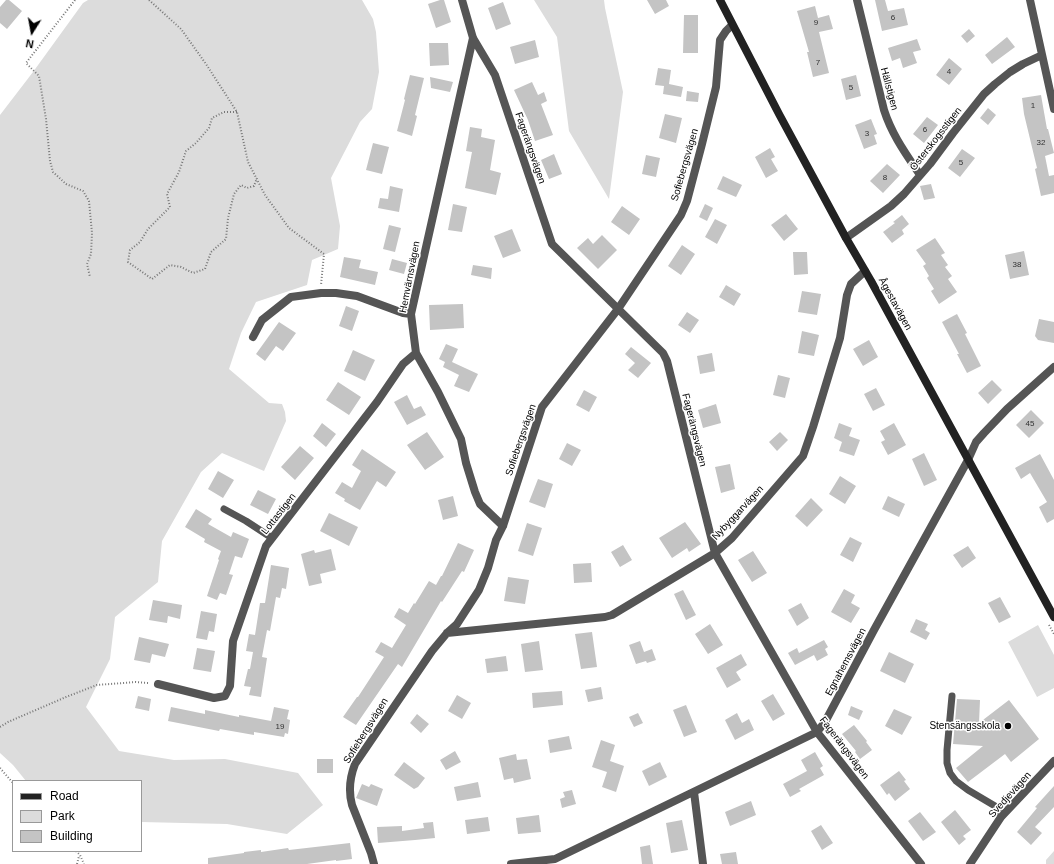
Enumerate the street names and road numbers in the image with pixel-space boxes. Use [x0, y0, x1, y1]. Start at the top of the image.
street label: Hällstigen [878, 66, 900, 112]
street label: Österskogsstigen [907, 105, 965, 173]
street label: Fagerängsvägen [512, 111, 548, 185]
street label: Sofiebergsvägen [669, 127, 701, 203]
street label: Hemvärnsvägen [397, 240, 423, 314]
street label: Ågestavägen [876, 276, 914, 332]
street label: Fagerängsvägen [679, 392, 709, 468]
street label: Sofiebergsvägen [503, 403, 539, 477]
street label: Nybyggarvägen [710, 483, 766, 543]
street label: Lottastigen [259, 491, 299, 537]
street label: Egnahemsvägen [823, 626, 869, 698]
street label: Sofiebergsvägen [341, 696, 391, 766]
street label: Fagerängsvägen [817, 714, 871, 782]
street label: Svedjevägen [986, 770, 1034, 820]

